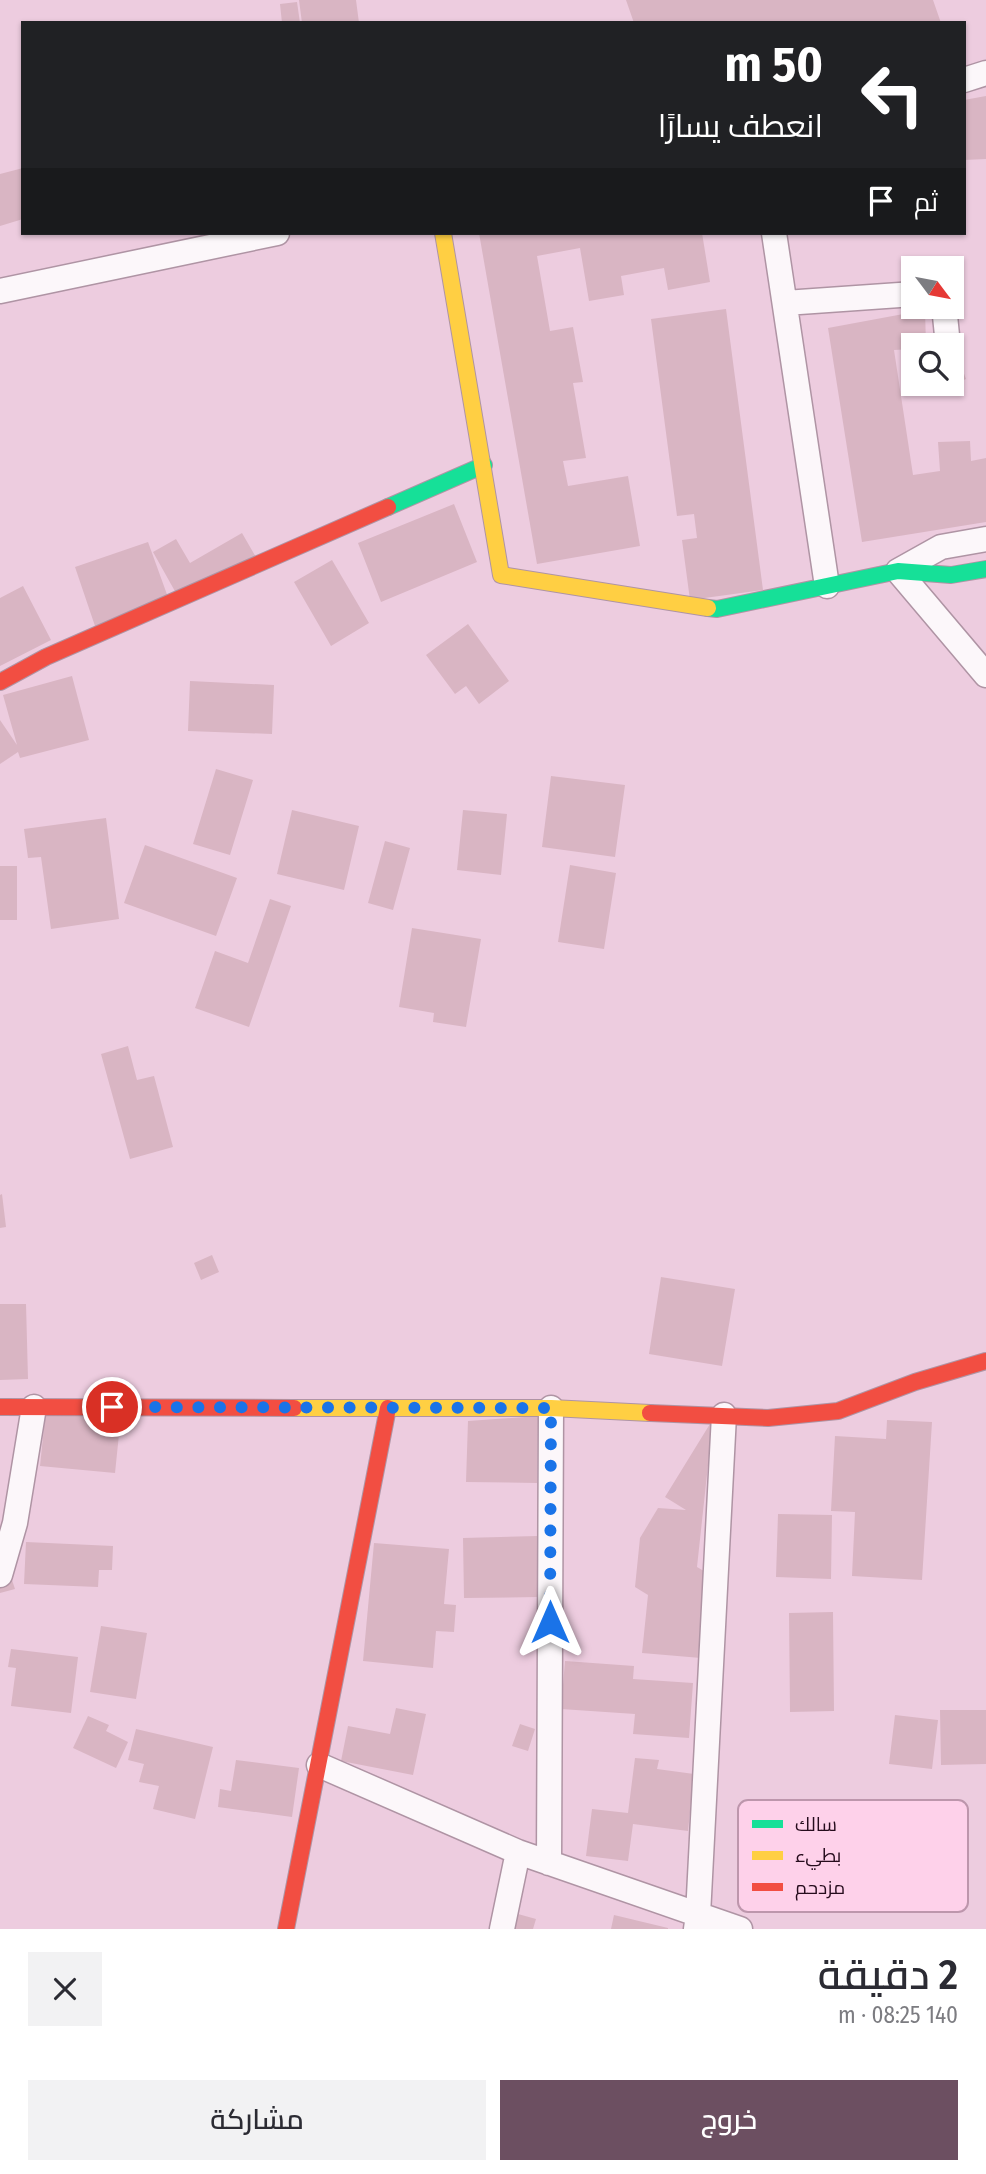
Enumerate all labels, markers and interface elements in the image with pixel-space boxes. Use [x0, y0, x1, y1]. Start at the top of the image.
text: 50 m [725, 35, 823, 94]
icon: left [847, 49, 938, 140]
text: انعطف يسارًا [658, 107, 823, 145]
icon: arrive [862, 182, 900, 220]
text: ثم [914, 187, 938, 218]
north arrow [901, 256, 964, 318]
map controls [901, 256, 964, 396]
button: search [901, 333, 964, 396]
pin [82, 1377, 142, 1437]
icon: arrive [93, 1388, 131, 1426]
position arrow [513, 1585, 587, 1659]
legend [738, 1800, 968, 1912]
text: سالك [795, 1813, 837, 1836]
text: بطيء [795, 1844, 841, 1870]
text: مزدحم [795, 1876, 845, 1901]
text: 2 دقيقة [818, 1950, 958, 2000]
button: close [28, 1952, 102, 2026]
text: 140 m · 08:25 [838, 2001, 958, 2029]
button: مشاركة [28, 2080, 486, 2160]
button: خروج [500, 2080, 958, 2160]

